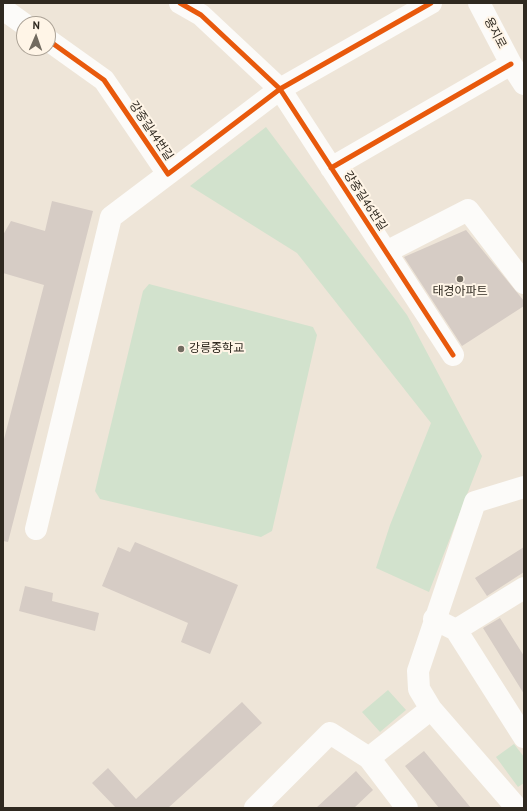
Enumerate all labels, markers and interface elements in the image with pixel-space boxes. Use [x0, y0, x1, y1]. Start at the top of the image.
street label: 용지로 [481, 15, 509, 51]
north arrow [16, 16, 56, 56]
text: N [33, 18, 40, 32]
street label: 강중길44번길 [126, 99, 176, 163]
street label: 강중길46번길 [340, 168, 390, 234]
marker: 태경아파트 [455, 274, 465, 284]
place label: 태경아파트 [432, 285, 488, 299]
place label: 강릉중학교 [189, 342, 244, 356]
marker: 강릉중학교 [176, 344, 186, 354]

